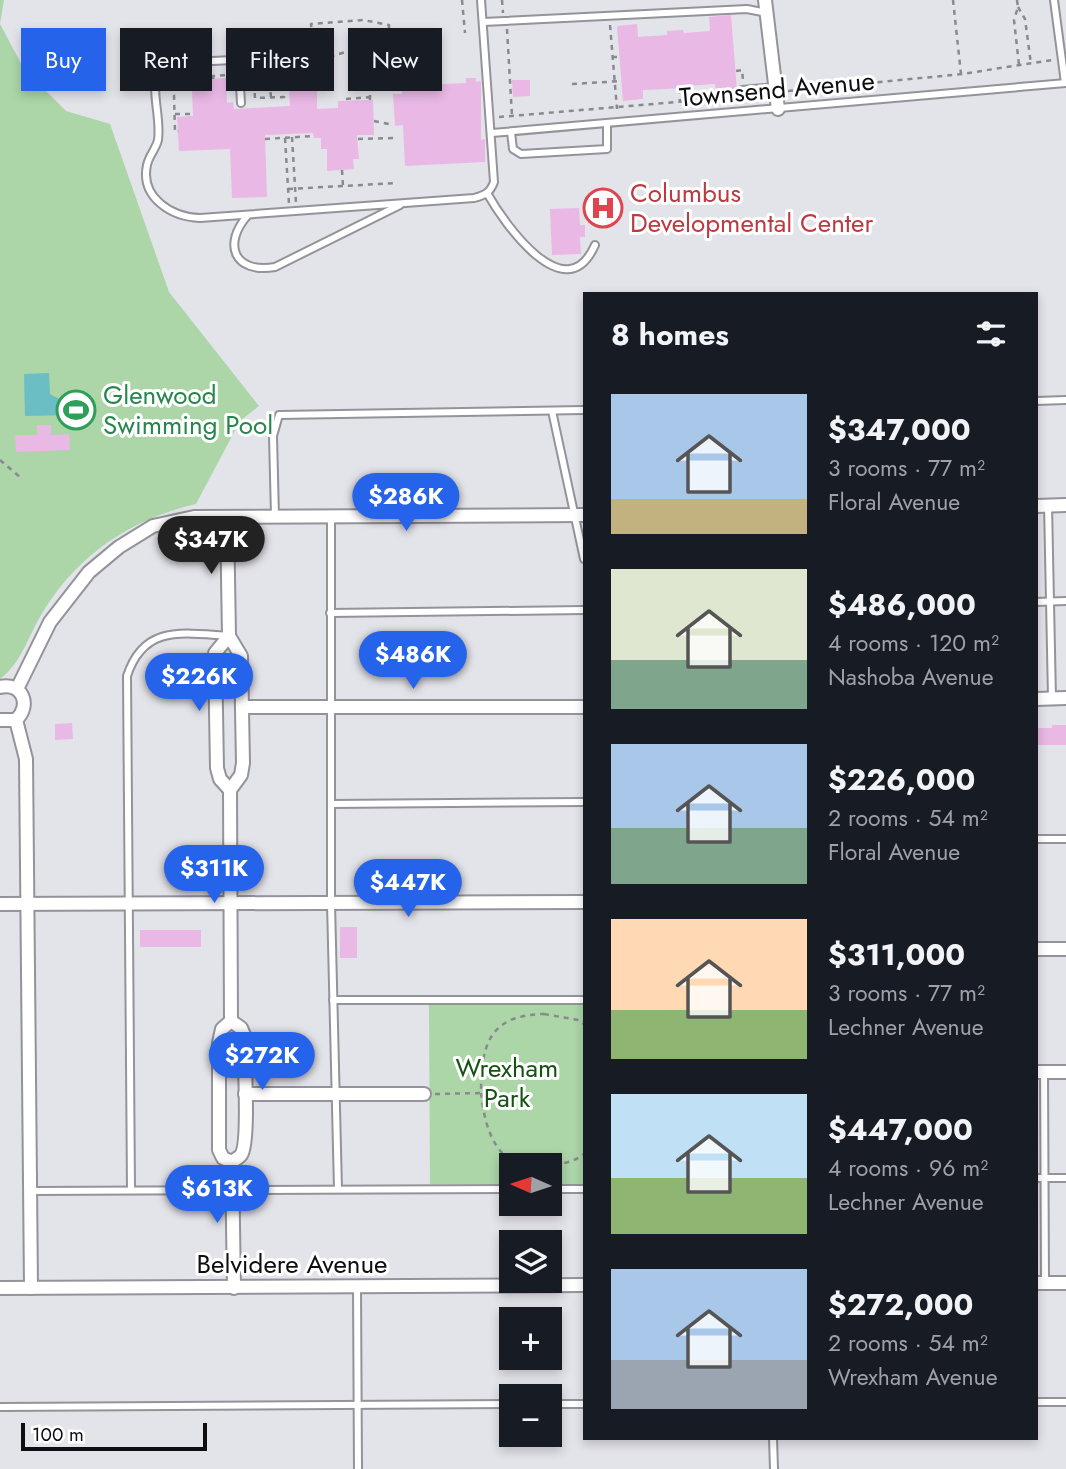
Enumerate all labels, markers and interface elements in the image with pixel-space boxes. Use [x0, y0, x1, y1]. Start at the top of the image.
chip: Buy [21, 28, 106, 91]
chip: Rent [120, 28, 212, 91]
chip: Filters [226, 28, 334, 91]
chip: New [348, 28, 442, 91]
street label: Townsend Avenue [678, 62, 876, 116]
place label: Columbus Developmental Center [630, 174, 873, 242]
hospital icon: Columbus Developmental Center [582, 187, 624, 229]
text: 8 homes [611, 313, 729, 356]
icon: filters [972, 315, 1010, 353]
place label: Glenwood Swimming Pool [103, 376, 273, 444]
sports icon: Glenwood Swimming Pool [55, 389, 97, 431]
text: $347,000 [828, 408, 971, 451]
icon: home [667, 422, 751, 506]
text: 3 rooms · 77 m² [828, 451, 985, 485]
pin: $286K [357, 474, 455, 533]
text: $286K [368, 479, 444, 513]
text: Floral Avenue [828, 485, 960, 519]
pin: $347K [162, 516, 260, 576]
text: $347K [174, 522, 248, 556]
text: $486,000 [828, 583, 976, 626]
icon: home [667, 597, 751, 681]
text: 4 rooms · 120 m² [828, 626, 999, 660]
pin: $486K [364, 632, 462, 691]
text: $486K [375, 637, 451, 671]
pin: $226K [150, 654, 248, 713]
text: $226K [161, 659, 237, 693]
text: Nashoba Avenue [828, 660, 994, 694]
text: $226,000 [828, 758, 975, 801]
icon: home [667, 772, 751, 856]
text: 2 rooms · 54 m² [828, 801, 988, 835]
text: Floral Avenue [828, 835, 960, 869]
pin: $311K [165, 846, 263, 905]
text: $311K [180, 851, 248, 885]
pin: $447K [359, 860, 457, 919]
text: $447K [370, 865, 446, 899]
text: $311,000 [828, 933, 965, 976]
icon: home [667, 947, 751, 1031]
text: 3 rooms · 77 m² [828, 976, 985, 1010]
text: Lechner Avenue [828, 1010, 984, 1044]
pin: $272K [213, 1032, 311, 1092]
text: $272K [225, 1038, 299, 1072]
park label: Wrexham Park [456, 1049, 558, 1117]
text: $447,000 [828, 1108, 973, 1151]
icon: home [667, 1122, 751, 1206]
text: 4 rooms · 96 m² [828, 1151, 988, 1185]
north arrow [499, 1153, 562, 1216]
map controls [499, 1153, 562, 1447]
pin: $613K [168, 1166, 266, 1225]
text: $613K [181, 1171, 253, 1205]
text: Lechner Avenue [828, 1185, 984, 1219]
button: layers [499, 1230, 562, 1293]
street label: Belvidere Avenue [197, 1245, 388, 1283]
text: $272,000 [828, 1283, 973, 1326]
icon: home [667, 1297, 751, 1381]
button: + [499, 1307, 562, 1370]
text: 2 rooms · 54 m² [828, 1326, 988, 1360]
text: Wrexham Avenue [828, 1360, 998, 1394]
button: − [499, 1384, 562, 1447]
scale bar [21, 1420, 206, 1452]
text: 100 m [32, 1421, 84, 1448]

